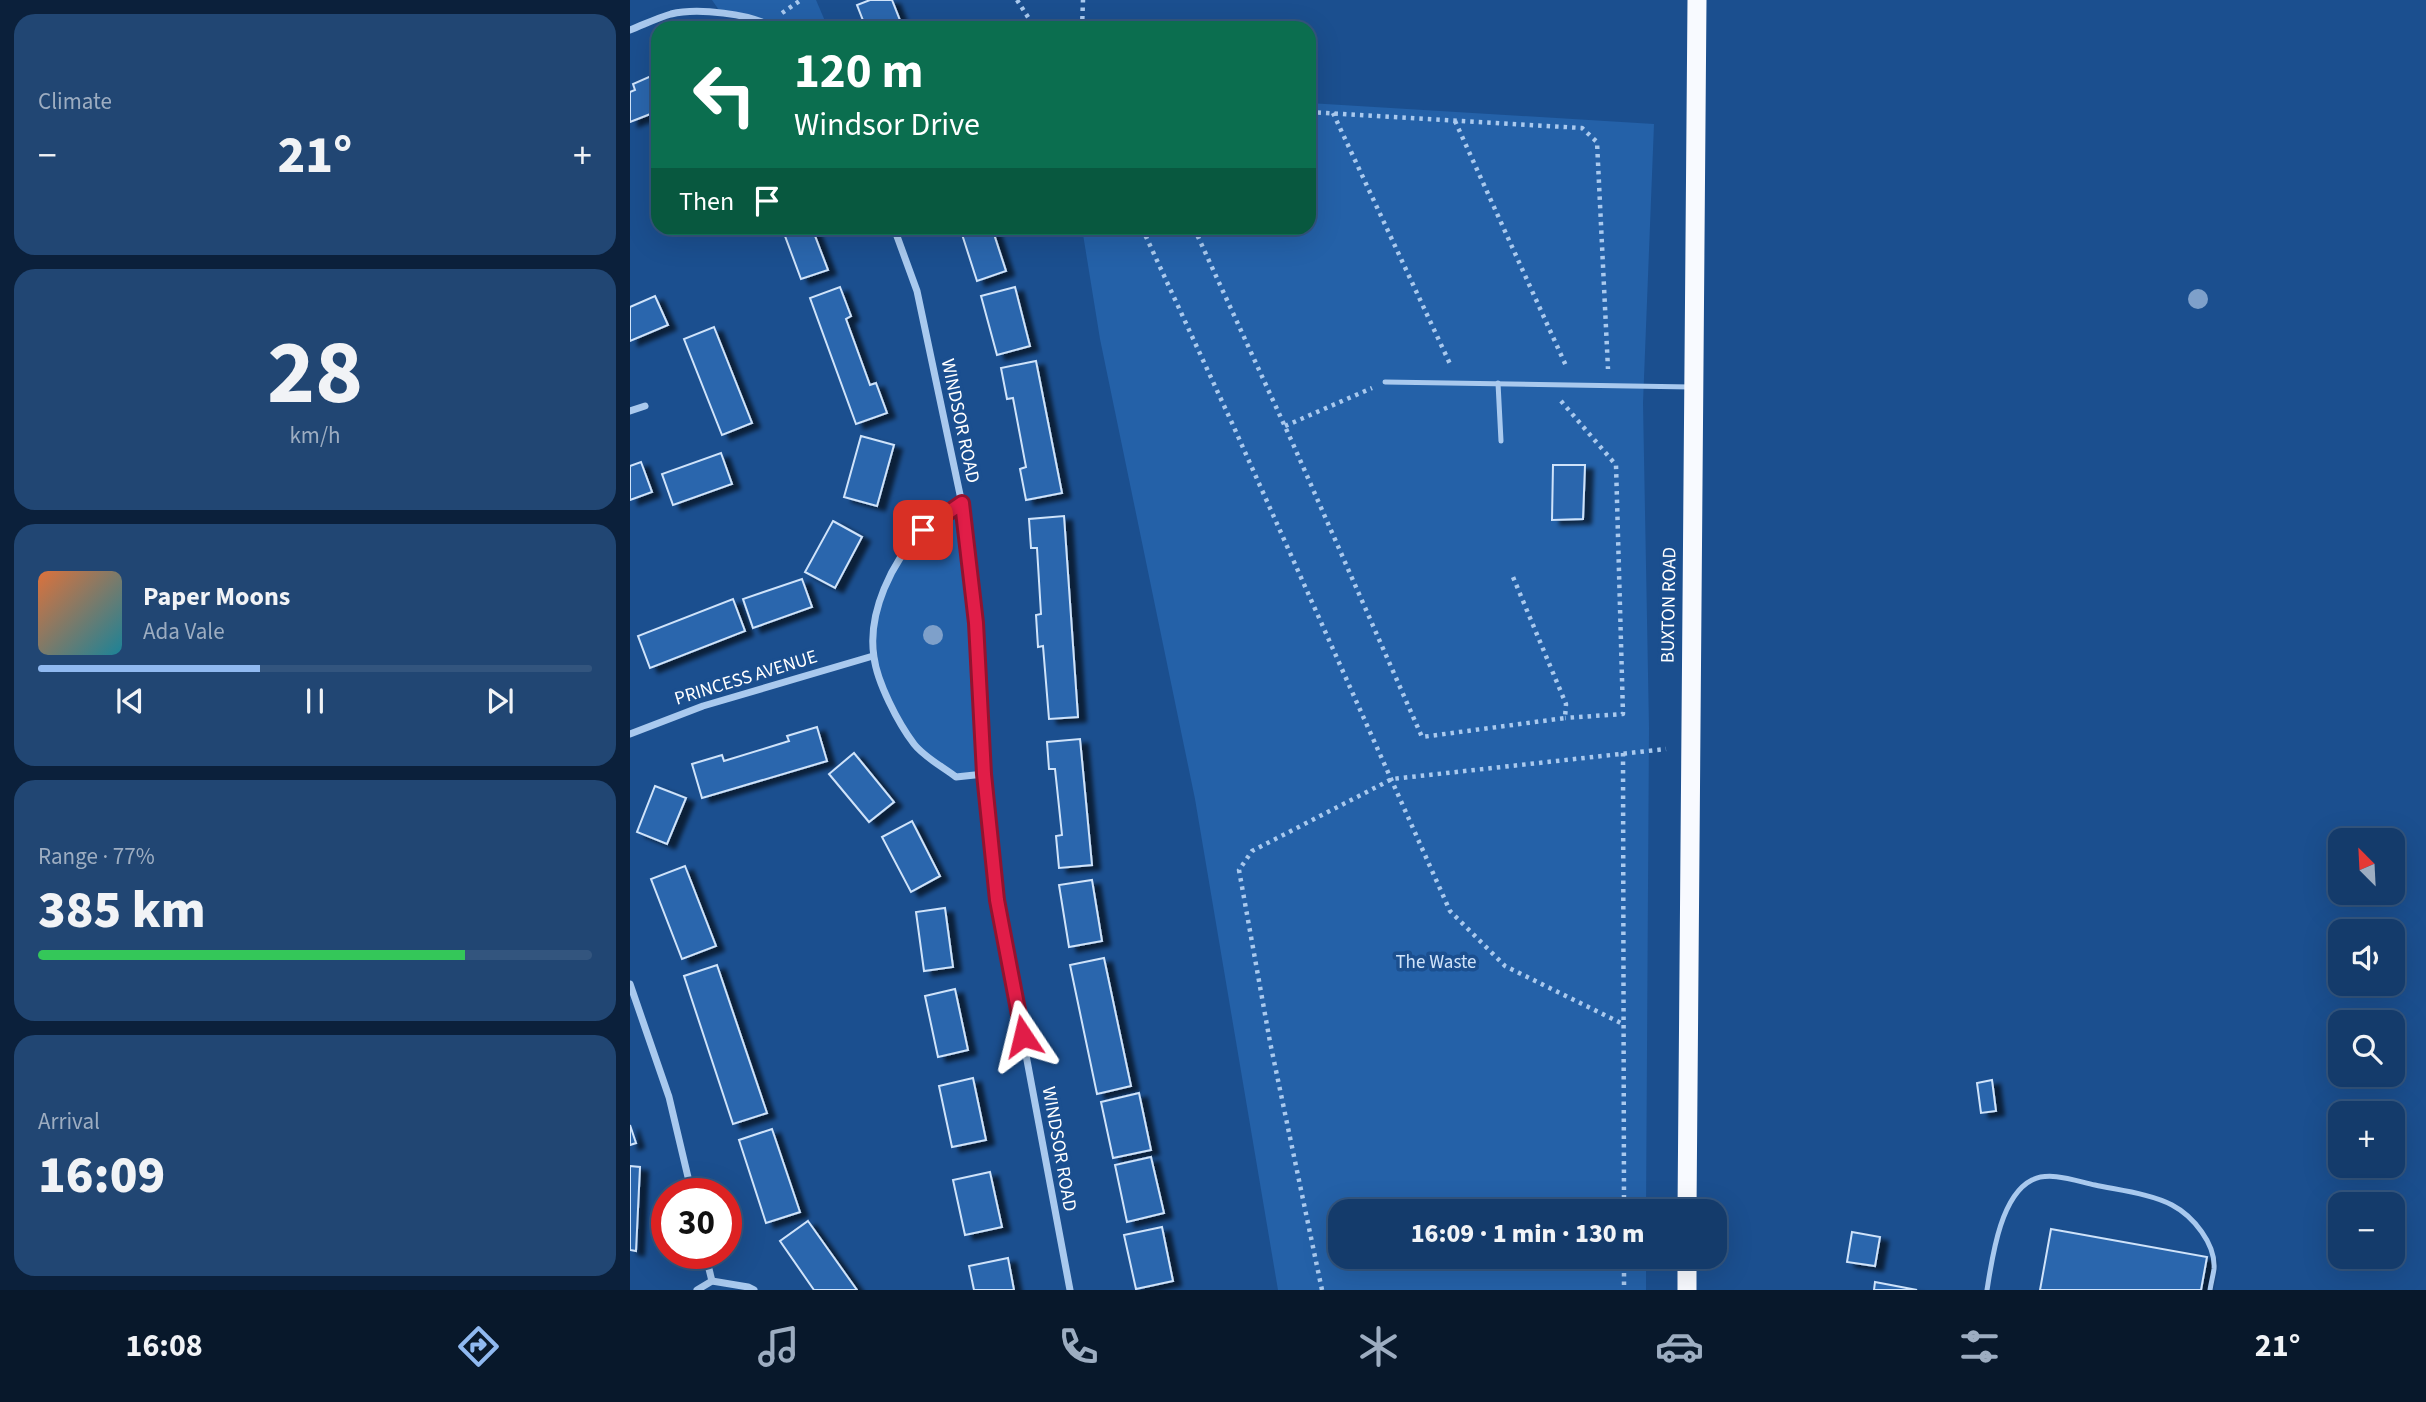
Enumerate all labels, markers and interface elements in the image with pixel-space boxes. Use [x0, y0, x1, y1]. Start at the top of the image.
text: 120 m [794, 37, 923, 107]
icon: left [679, 49, 770, 140]
text: Climate [38, 85, 112, 118]
text: Windsor Drive [794, 102, 980, 148]
text: 21° [278, 119, 352, 193]
text: − [38, 129, 57, 183]
text: + [573, 129, 592, 183]
icon: arrive [748, 182, 786, 220]
text: Then [679, 183, 734, 220]
text: 28 [267, 309, 363, 438]
street label: WINDSOR ROAD [934, 356, 986, 486]
text: km/h [289, 419, 341, 452]
pin [893, 500, 953, 560]
icon: arrive [904, 511, 942, 549]
street label: BUXTON ROAD [1654, 547, 1684, 663]
text: Paper Moons [143, 578, 290, 615]
text: Ada Vale [143, 615, 225, 648]
street label: PRINCESS AVENUE [671, 643, 821, 713]
icon: previous [111, 682, 149, 720]
icon: pause [296, 682, 334, 720]
icon: next [481, 682, 519, 720]
north arrow [2328, 828, 2404, 905]
map controls [2328, 828, 2405, 1269]
text: Range · 77% [38, 840, 155, 873]
text: 385 km [38, 874, 206, 948]
button: sound [2328, 919, 2405, 996]
park label: The Waste [1395, 949, 1477, 976]
position arrow [986, 999, 1060, 1073]
button: search [2328, 1010, 2405, 1087]
street label: WINDSOR ROAD [1035, 1084, 1083, 1214]
button: + [2328, 1101, 2405, 1178]
text: Arrival [38, 1105, 100, 1138]
text: 16:09 [38, 1139, 165, 1213]
speed limit sign: 30 [651, 1178, 742, 1269]
button: − [2328, 1192, 2405, 1269]
text: 16:09 · 1 min · 130 m [1411, 1215, 1644, 1252]
icon: directions [454, 1322, 503, 1371]
icon: music [754, 1322, 803, 1371]
icon: phone [1054, 1322, 1103, 1371]
icon: climate [1354, 1322, 1403, 1371]
icon: car [1655, 1322, 1704, 1371]
icon: filters [1955, 1322, 2004, 1371]
text: 16:08 [126, 1323, 203, 1369]
text: 21° [2255, 1323, 2300, 1369]

